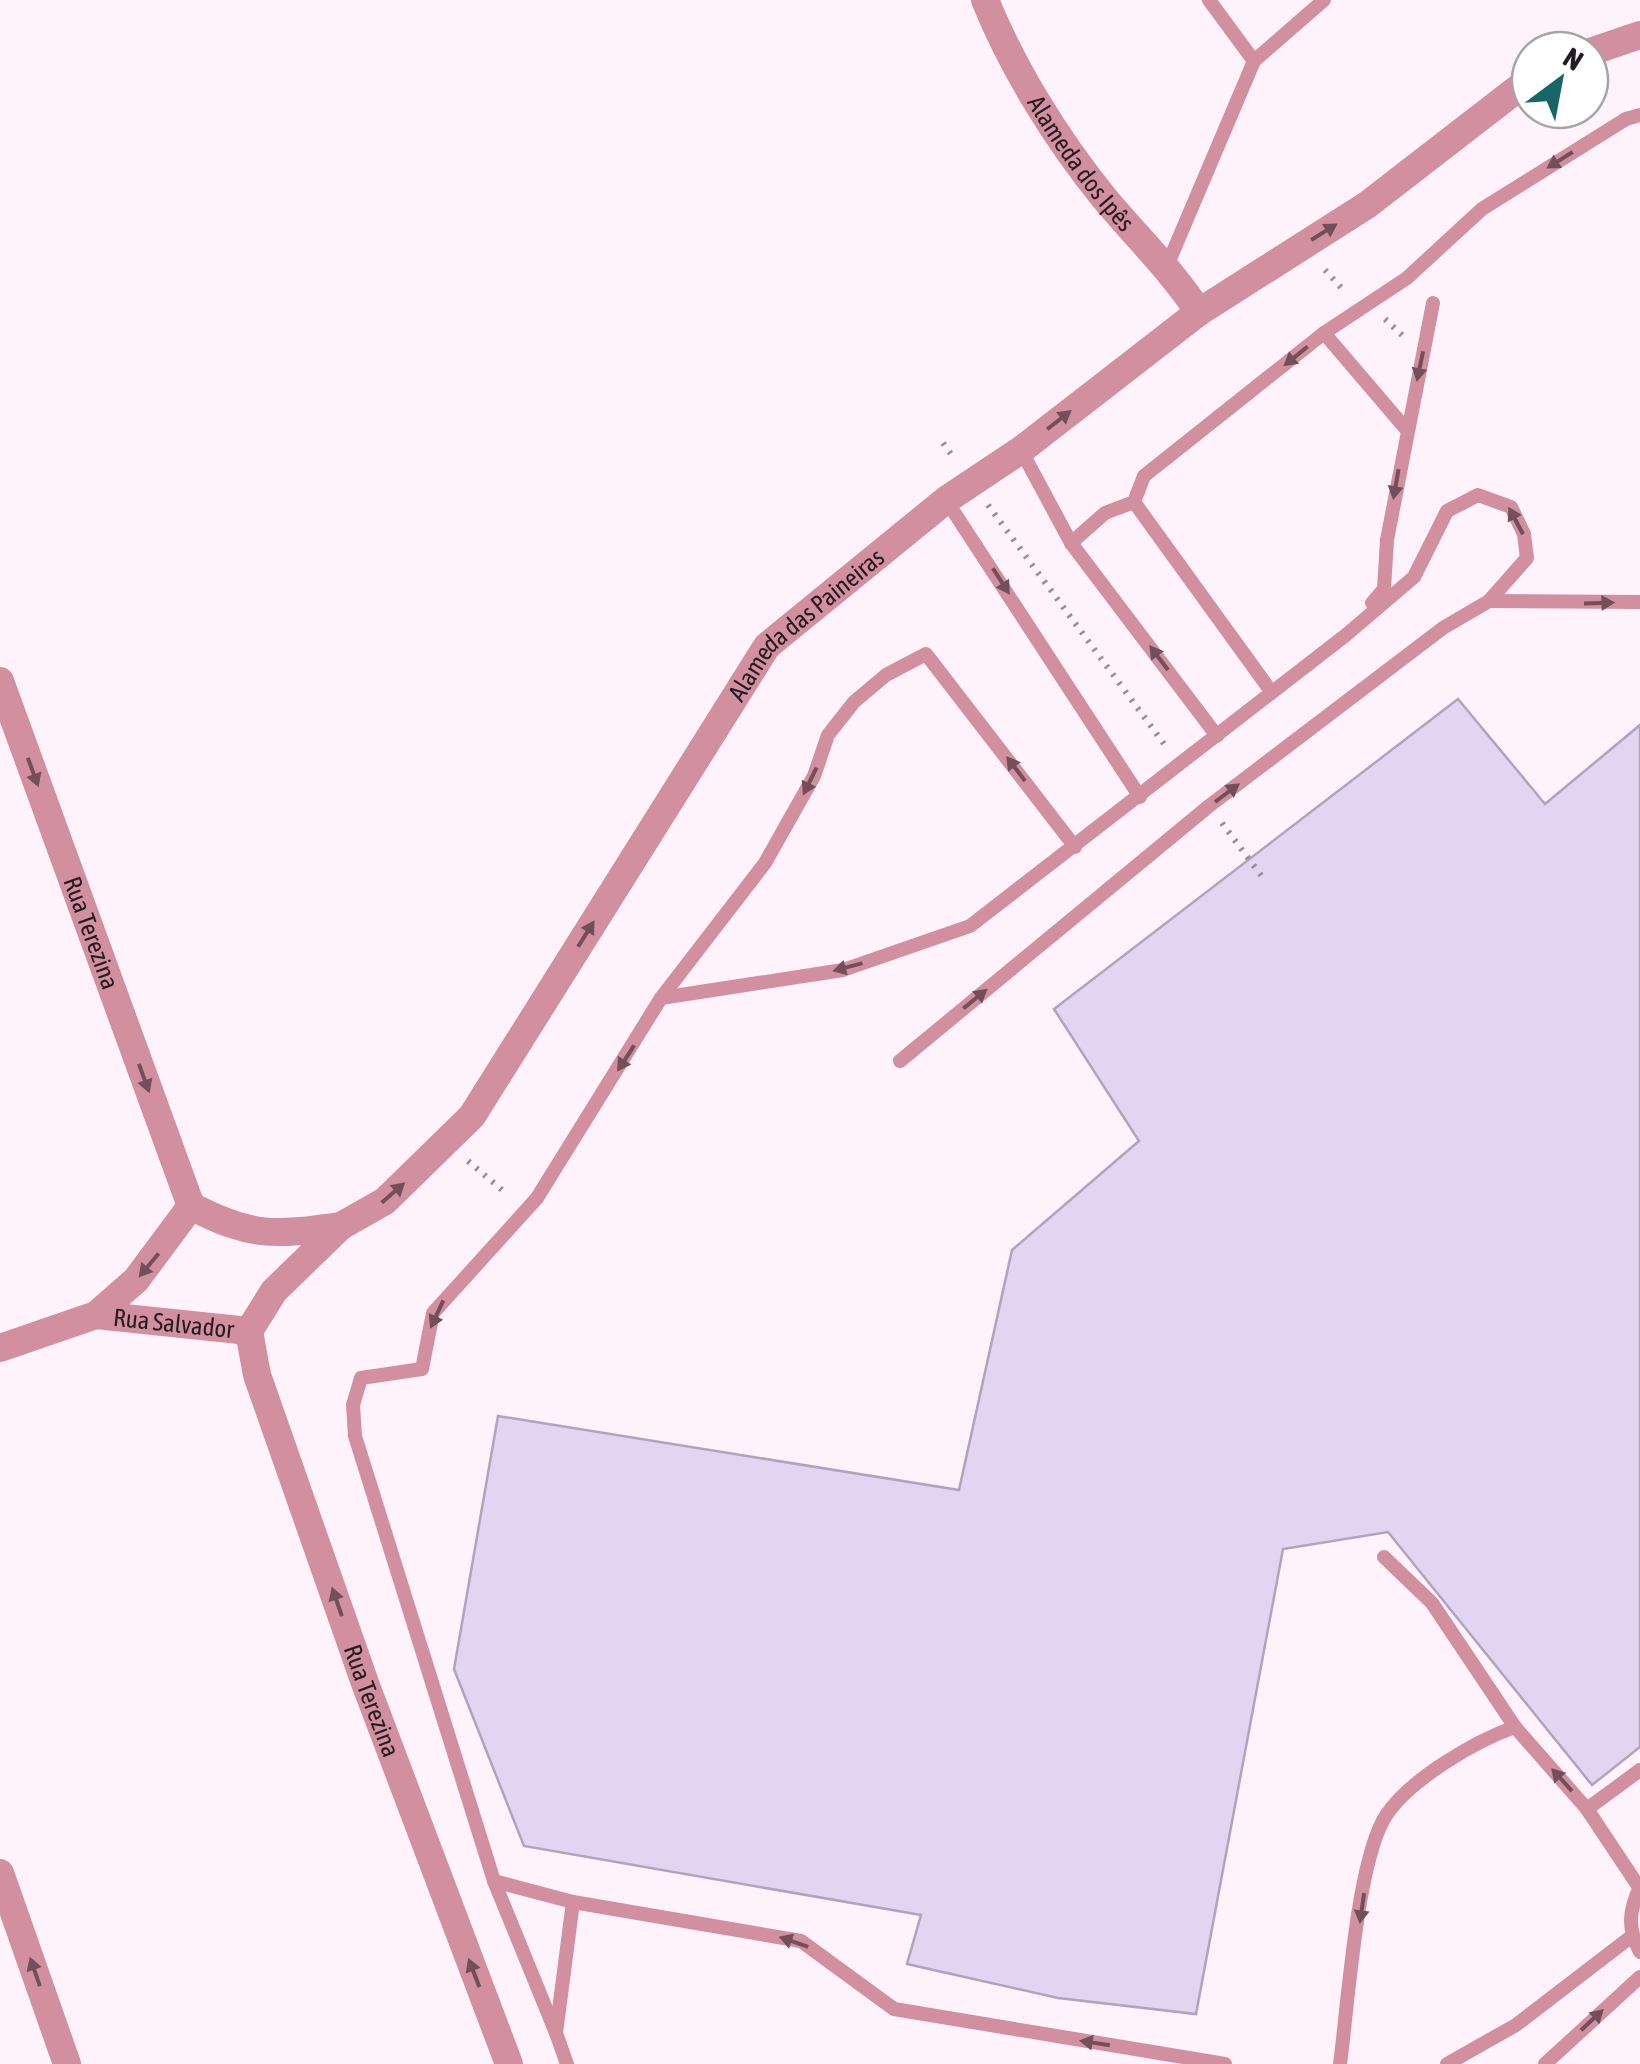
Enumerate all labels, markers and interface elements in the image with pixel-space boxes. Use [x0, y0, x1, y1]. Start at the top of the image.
north arrow [1510, 30, 1610, 130]
text: N [1558, 41, 1589, 77]
street label: Alameda dos Ipês [1022, 90, 1140, 237]
one-way arrow [1547, 151, 1574, 169]
one-way arrow [1310, 224, 1338, 242]
one-way arrow [1284, 345, 1309, 366]
one-way arrow [1411, 351, 1427, 382]
one-way arrow [1046, 411, 1072, 431]
one-way arrow [1388, 469, 1403, 500]
one-way arrow [1508, 507, 1525, 535]
street label: Alameda das Paineiras [722, 542, 889, 706]
one-way arrow [991, 567, 1009, 594]
one-way arrow [1584, 595, 1616, 611]
one-way arrow [1149, 645, 1169, 671]
one-way arrow [1006, 756, 1026, 782]
one-way arrow [26, 758, 41, 788]
one-way arrow [801, 767, 818, 796]
one-way arrow [1214, 783, 1240, 803]
street label: Rua Terezina [58, 873, 125, 993]
one-way arrow [576, 920, 594, 948]
one-way arrow [832, 960, 863, 976]
one-way arrow [963, 989, 988, 1010]
one-way arrow [618, 1044, 636, 1072]
one-way arrow [137, 1063, 152, 1093]
one-way arrow [380, 1182, 405, 1204]
one-way arrow [139, 1253, 160, 1278]
one-way arrow [429, 1300, 445, 1329]
street label: Rua Salvador [112, 1303, 236, 1343]
one-way arrow [329, 1587, 344, 1617]
street label: Rua Terezina [339, 1641, 406, 1761]
one-way arrow [1551, 1768, 1573, 1793]
one-way arrow [1353, 1893, 1369, 1924]
one-way arrow [779, 1934, 809, 1949]
one-way arrow [27, 1957, 42, 1987]
one-way arrow [466, 1957, 482, 1987]
one-way arrow [1580, 2009, 1604, 2032]
one-way arrow [1078, 2035, 1110, 2050]

